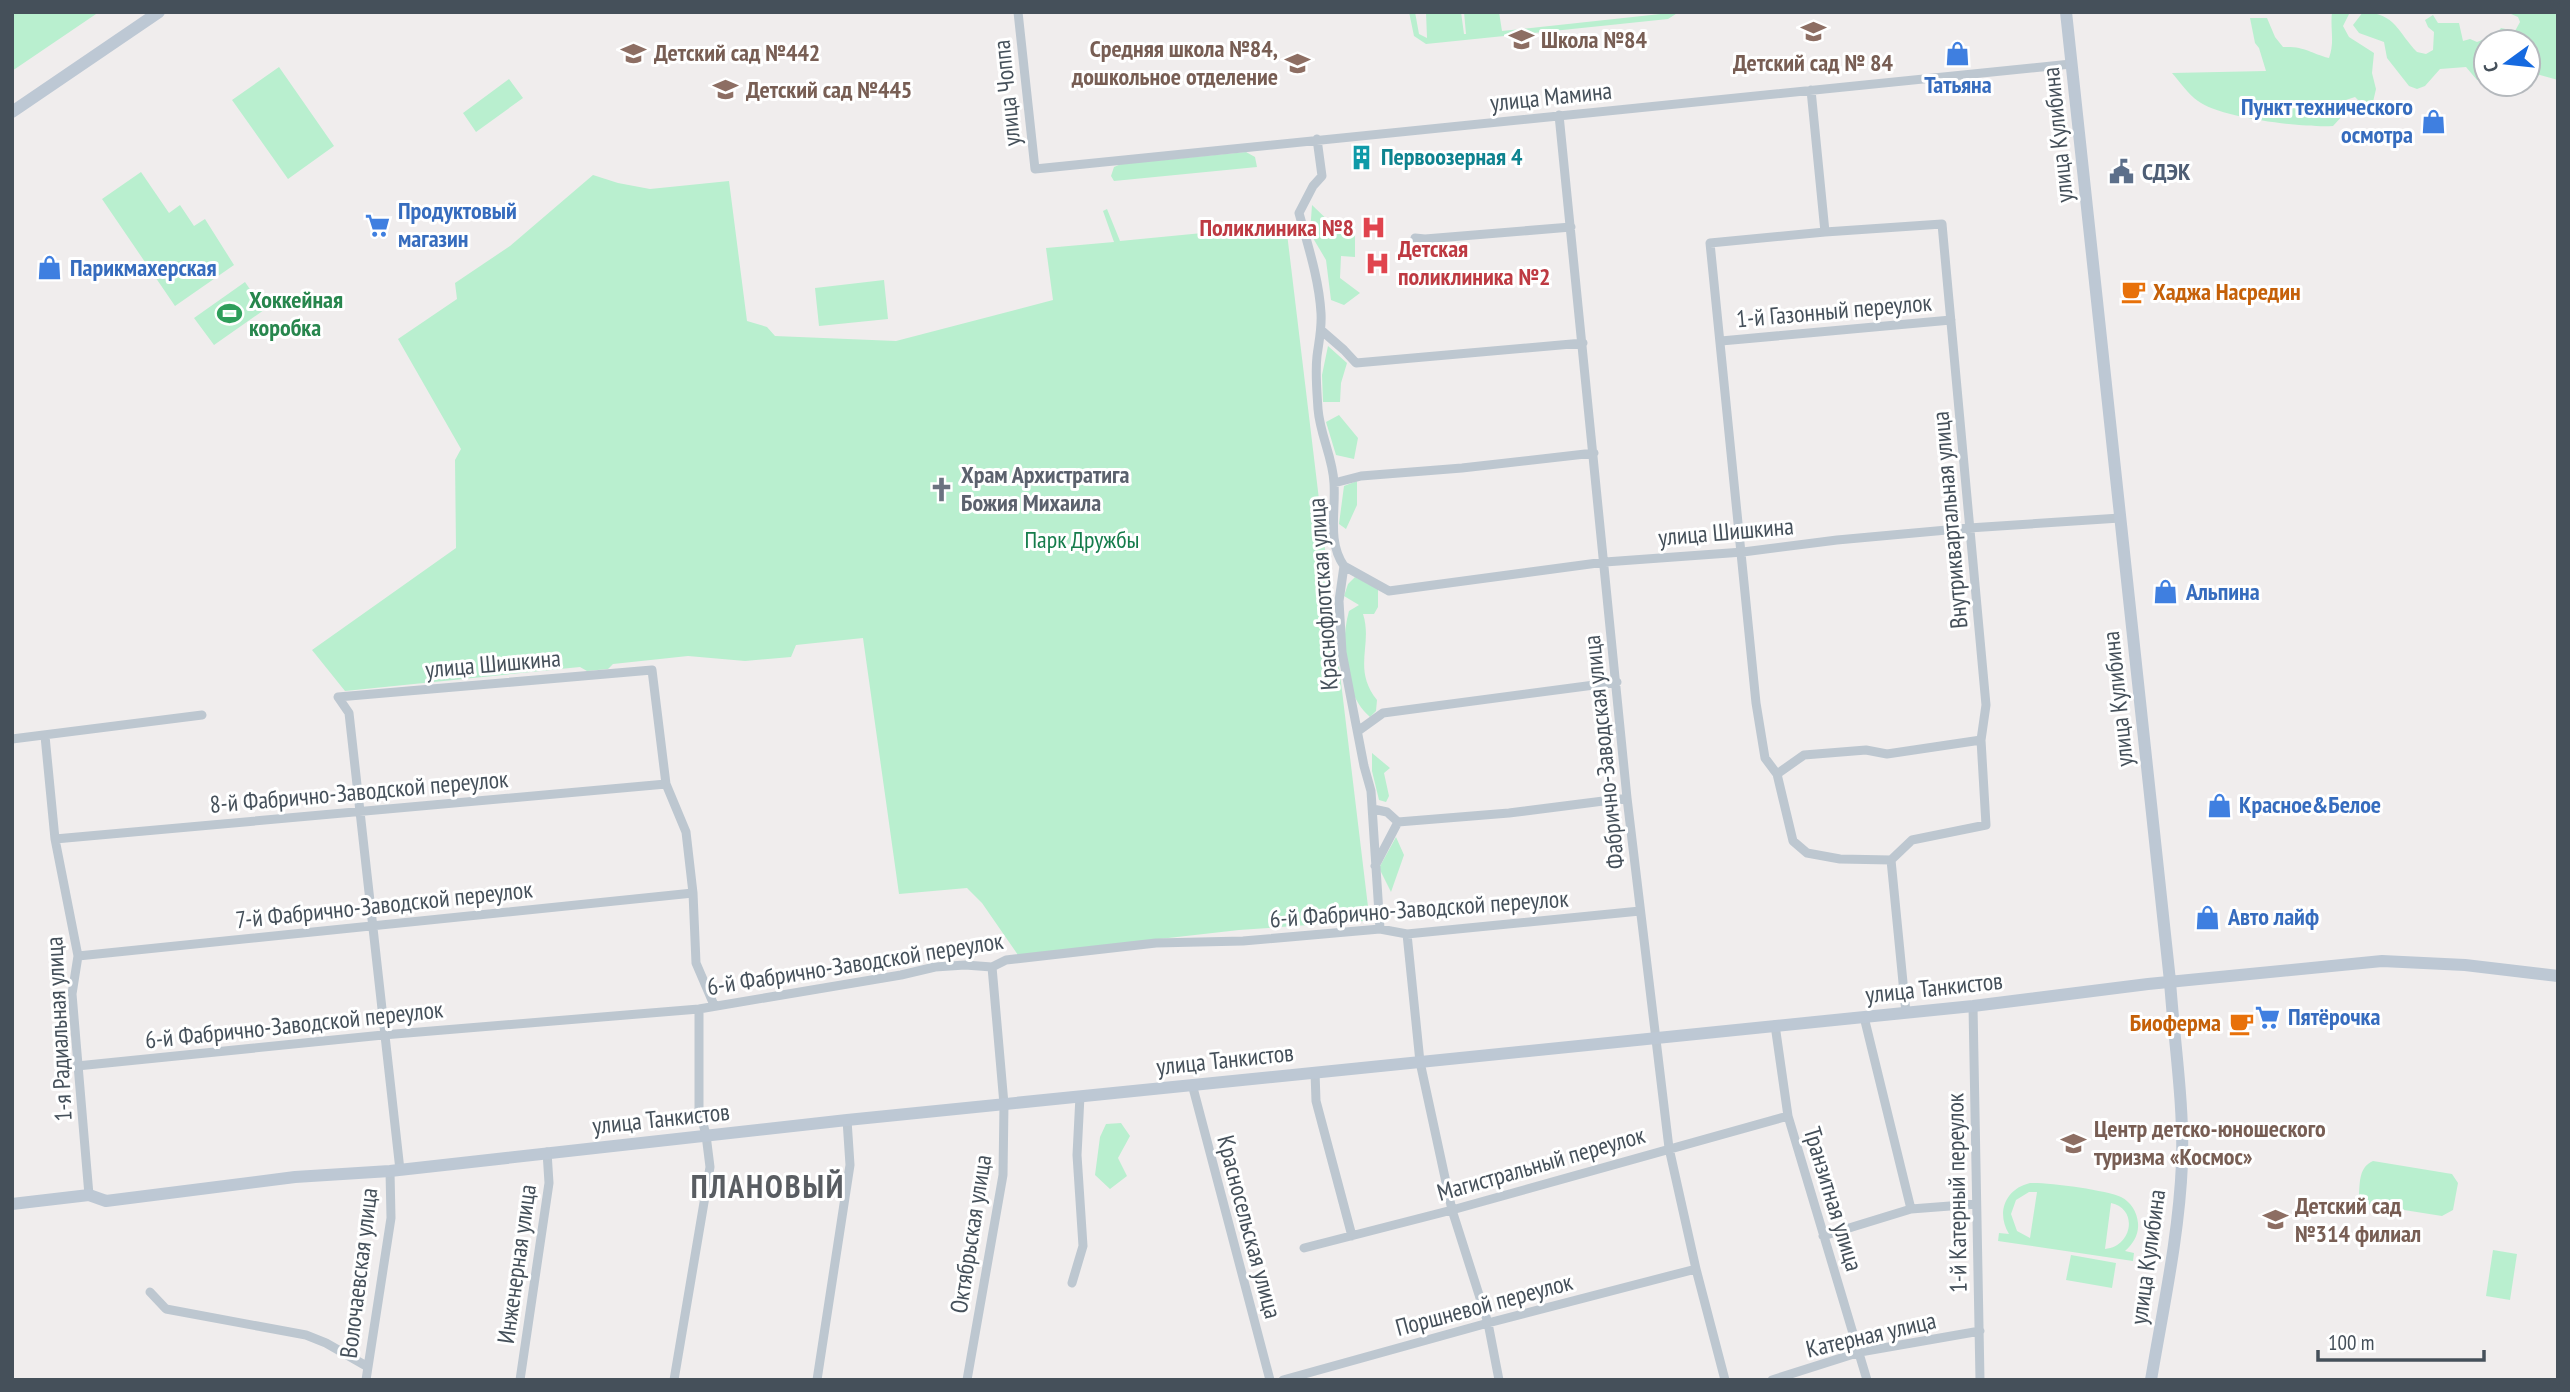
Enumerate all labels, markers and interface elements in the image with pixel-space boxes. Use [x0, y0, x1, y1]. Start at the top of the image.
school or university icon: Детский сад № 84 [1799, 18, 1827, 46]
place label: Школа №84 [1541, 24, 1647, 55]
school or university icon: Школа №84 [1507, 26, 1535, 54]
north arrow [2472, 28, 2542, 98]
place label: Средняя школа №84, дошкольное отделение [1071, 33, 1278, 92]
place label: Детский сад №442 [654, 37, 820, 68]
street label: улица Чоппа [986, 38, 1027, 148]
school or university icon: Детский сад №442 [620, 39, 648, 67]
shop icon: Татьяна [1944, 40, 1972, 68]
place label: Детский сад № 84 [1733, 47, 1893, 78]
school or university icon: Средняя школа №84, дошкольное отделение [1284, 49, 1312, 77]
text: С [2478, 60, 2503, 75]
street label: улица Кулибина [2035, 66, 2080, 204]
place label: Татьяна [1924, 69, 1992, 100]
place label: Детский сад №445 [746, 74, 912, 105]
street label: улица Мамина [1489, 75, 1613, 118]
school or university icon: Детский сад №445 [712, 76, 740, 104]
place label: Пункт технического осмотра [2241, 91, 2413, 150]
shop icon: Пункт технического осмотра [2419, 107, 2447, 135]
place label: Первоозерная 4 [1381, 141, 1523, 172]
building icon: Первоозерная 4 [1347, 143, 1375, 171]
place label: СДЭК [2142, 156, 2191, 187]
public building icon: СДЭК [2108, 158, 2136, 186]
place label: Продуктовый магазин [398, 195, 517, 254]
supermarket icon: Продуктовый магазин [364, 211, 392, 239]
place label: Поликлиника №8 [1200, 212, 1354, 243]
hospital icon: Поликлиника №8 [1360, 214, 1388, 242]
place label: Детская поликлиника №2 [1398, 233, 1550, 292]
hospital icon: Детская поликлиника №2 [1364, 249, 1392, 277]
place label: Парикмахерская [70, 252, 217, 283]
shop icon: Парикмахерская [36, 254, 64, 282]
place label: Хаджа Насредин [2153, 276, 2301, 307]
cafe icon: Хаджа Насредин [2119, 278, 2147, 306]
place label: Хоккейная коробка [249, 284, 343, 343]
street label: 1-й Газонный переулок [1735, 286, 1934, 334]
sports icon: Хоккейная коробка [215, 300, 243, 328]
street label: Внутриквартальная улица [1925, 410, 1974, 630]
place label: Храм Архистратига Божия Михаила [961, 459, 1129, 518]
church icon: Храм Архистратига Божия Михаила [927, 475, 955, 503]
street label: Краснофлотская улица [1300, 497, 1345, 691]
street label: улица Шишкина [1657, 510, 1795, 553]
park label: Парк Дружбы [1025, 524, 1139, 555]
place label: Альпина [2185, 576, 2260, 607]
shop icon: Альпина [2152, 578, 2180, 606]
street label: улица Кулибина [2095, 630, 2140, 768]
street label: Фабрично-Заводская улица [1576, 634, 1631, 870]
street label: улица Шишкина [424, 642, 562, 685]
street label: 8-й Фабрично-Заводской переулок [208, 763, 510, 820]
place label: Красное&Белое [2239, 789, 2381, 820]
shop icon: Красное&Белое [2205, 791, 2233, 819]
street label: 7-й Фабрично-Заводской переулок [234, 873, 535, 936]
street label: 6-й Фабрично-Заводской переулок [1269, 883, 1570, 934]
place label: Авто лайф [2227, 901, 2319, 932]
shop icon: Авто лайф [2194, 903, 2222, 931]
street label: 6-й Фабрично-Заводской переулок [705, 925, 1006, 1002]
street label: 1-я Радиальная улица [38, 936, 79, 1122]
street label: улица Танкистов [1864, 965, 2004, 1010]
street label: 6-й Фабрично-Заводской переулок [143, 993, 445, 1056]
place label: Пятёрочка [2288, 1001, 2380, 1032]
supermarket icon: Пятёрочка [2254, 1003, 2282, 1031]
place label: Биоферма [2130, 1007, 2221, 1038]
cafe icon: Биоферма [2227, 1009, 2255, 1037]
street label: улица Танкистов [1155, 1037, 1295, 1082]
street label: 1-й Катерный переулок [1939, 1092, 1974, 1293]
street label: улица Танкистов [591, 1096, 731, 1141]
place label: Центр детско-юношеского туризма «Космос» [2094, 1113, 2326, 1172]
street label: Магистральный переулок [1433, 1119, 1649, 1208]
street label: Транзитная улица [1797, 1123, 1870, 1275]
school or university icon: Центр детско-юношеского туризма «Космос» [2060, 1129, 2088, 1157]
street label: Красносельская улица [1210, 1132, 1289, 1322]
street label: Октябрьская улица [943, 1152, 998, 1315]
district label: ПЛАНОВЫЙ [691, 1165, 845, 1207]
street label: Инженерная улица [490, 1182, 543, 1345]
street label: Волочаевская улица [333, 1186, 384, 1360]
street label: улица Кулибина [2123, 1187, 2172, 1326]
place label: Детский сад №314 филиал [2295, 1190, 2421, 1249]
school or university icon: Детский сад №314 филиал [2261, 1206, 2289, 1234]
street label: Поршневой переулок [1392, 1266, 1576, 1343]
street label: Катерная улица [1803, 1304, 1939, 1365]
scale bar [2318, 1318, 2484, 1362]
text: 100 m [2328, 1329, 2374, 1356]

